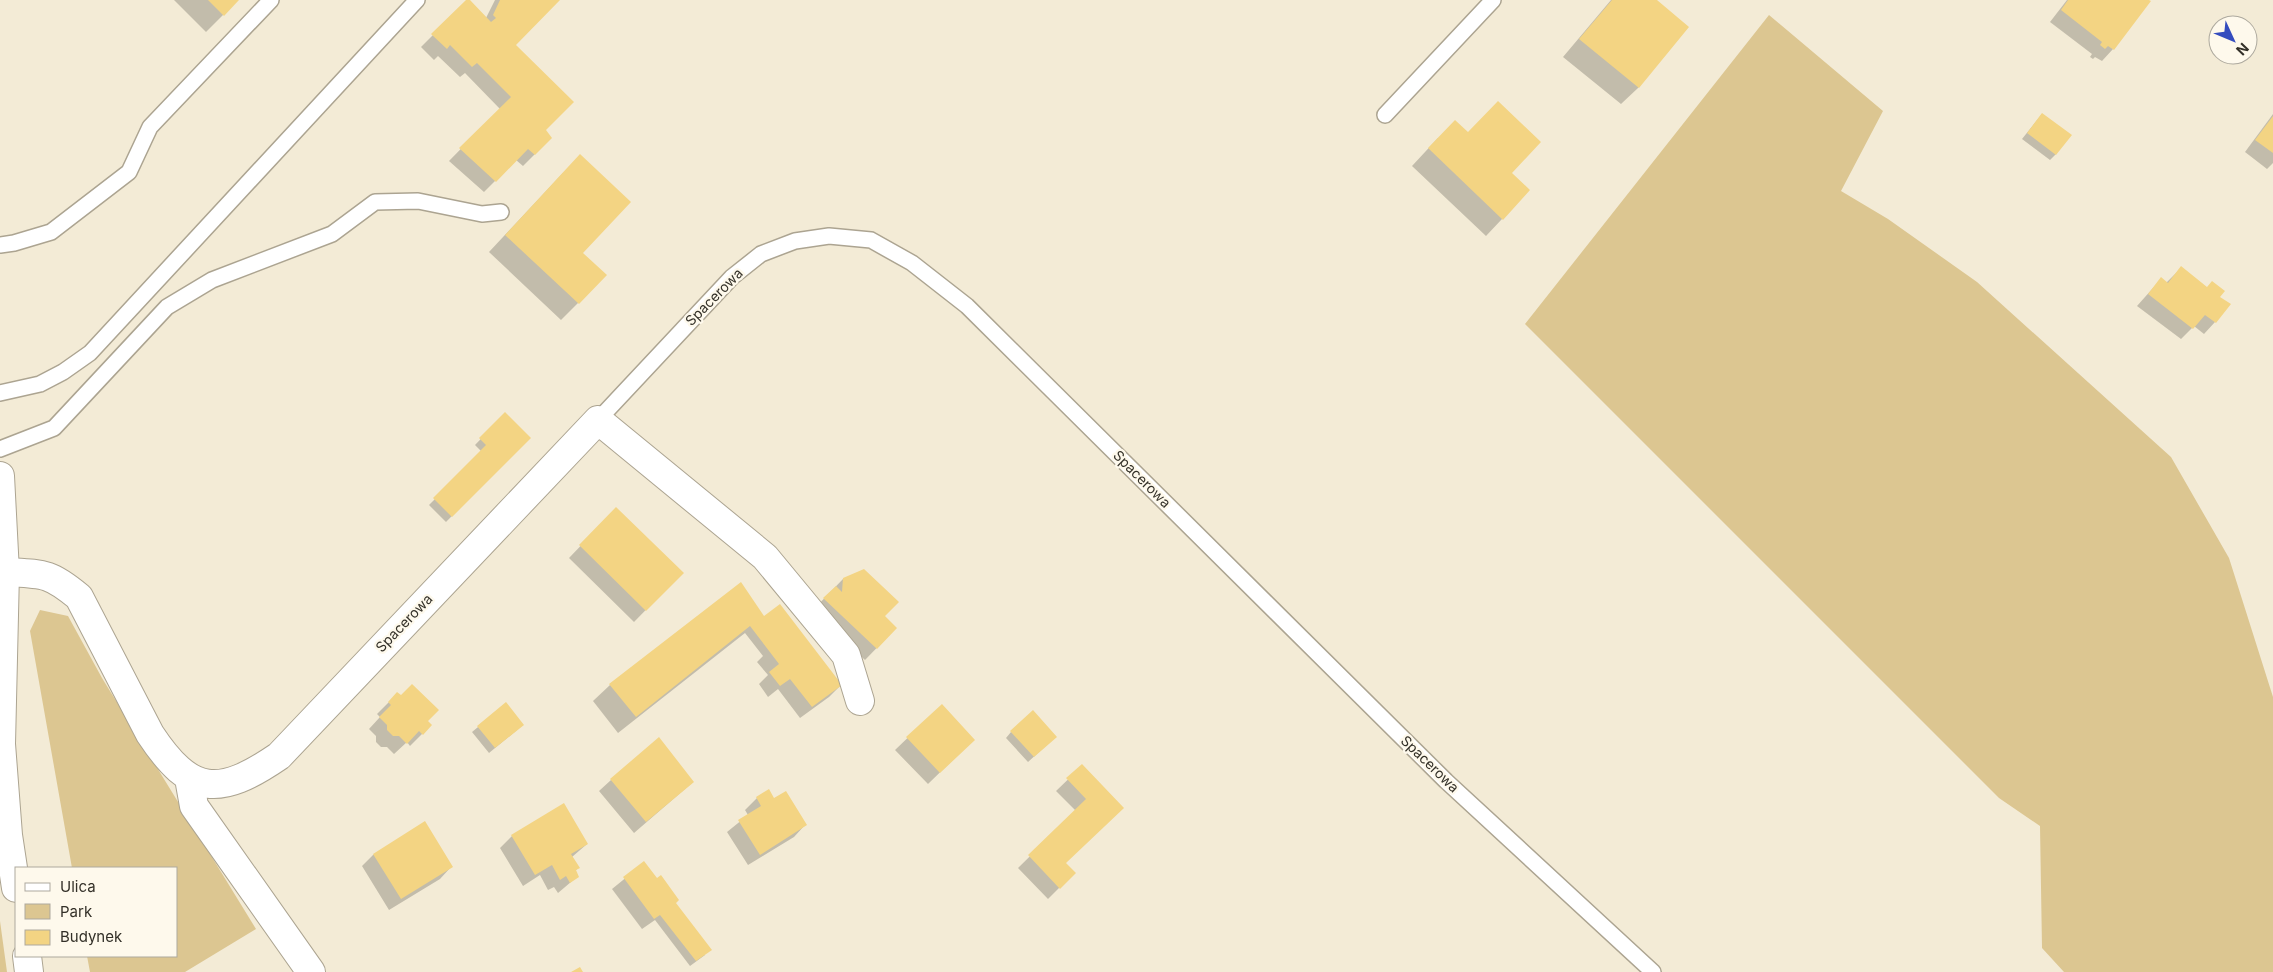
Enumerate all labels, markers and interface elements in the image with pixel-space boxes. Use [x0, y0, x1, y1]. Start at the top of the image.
north arrow [2208, 15, 2258, 65]
text: N [2233, 40, 2253, 59]
street label: Spacerowa [681, 264, 746, 329]
street label: Spacerowa [1110, 446, 1175, 511]
street label: Spacerowa [372, 590, 436, 655]
street label: Spacerowa [1398, 732, 1463, 796]
legend [15, 867, 178, 957]
text: Ulica [60, 877, 96, 896]
text: Park [60, 902, 93, 921]
text: Budynek [60, 927, 123, 946]

